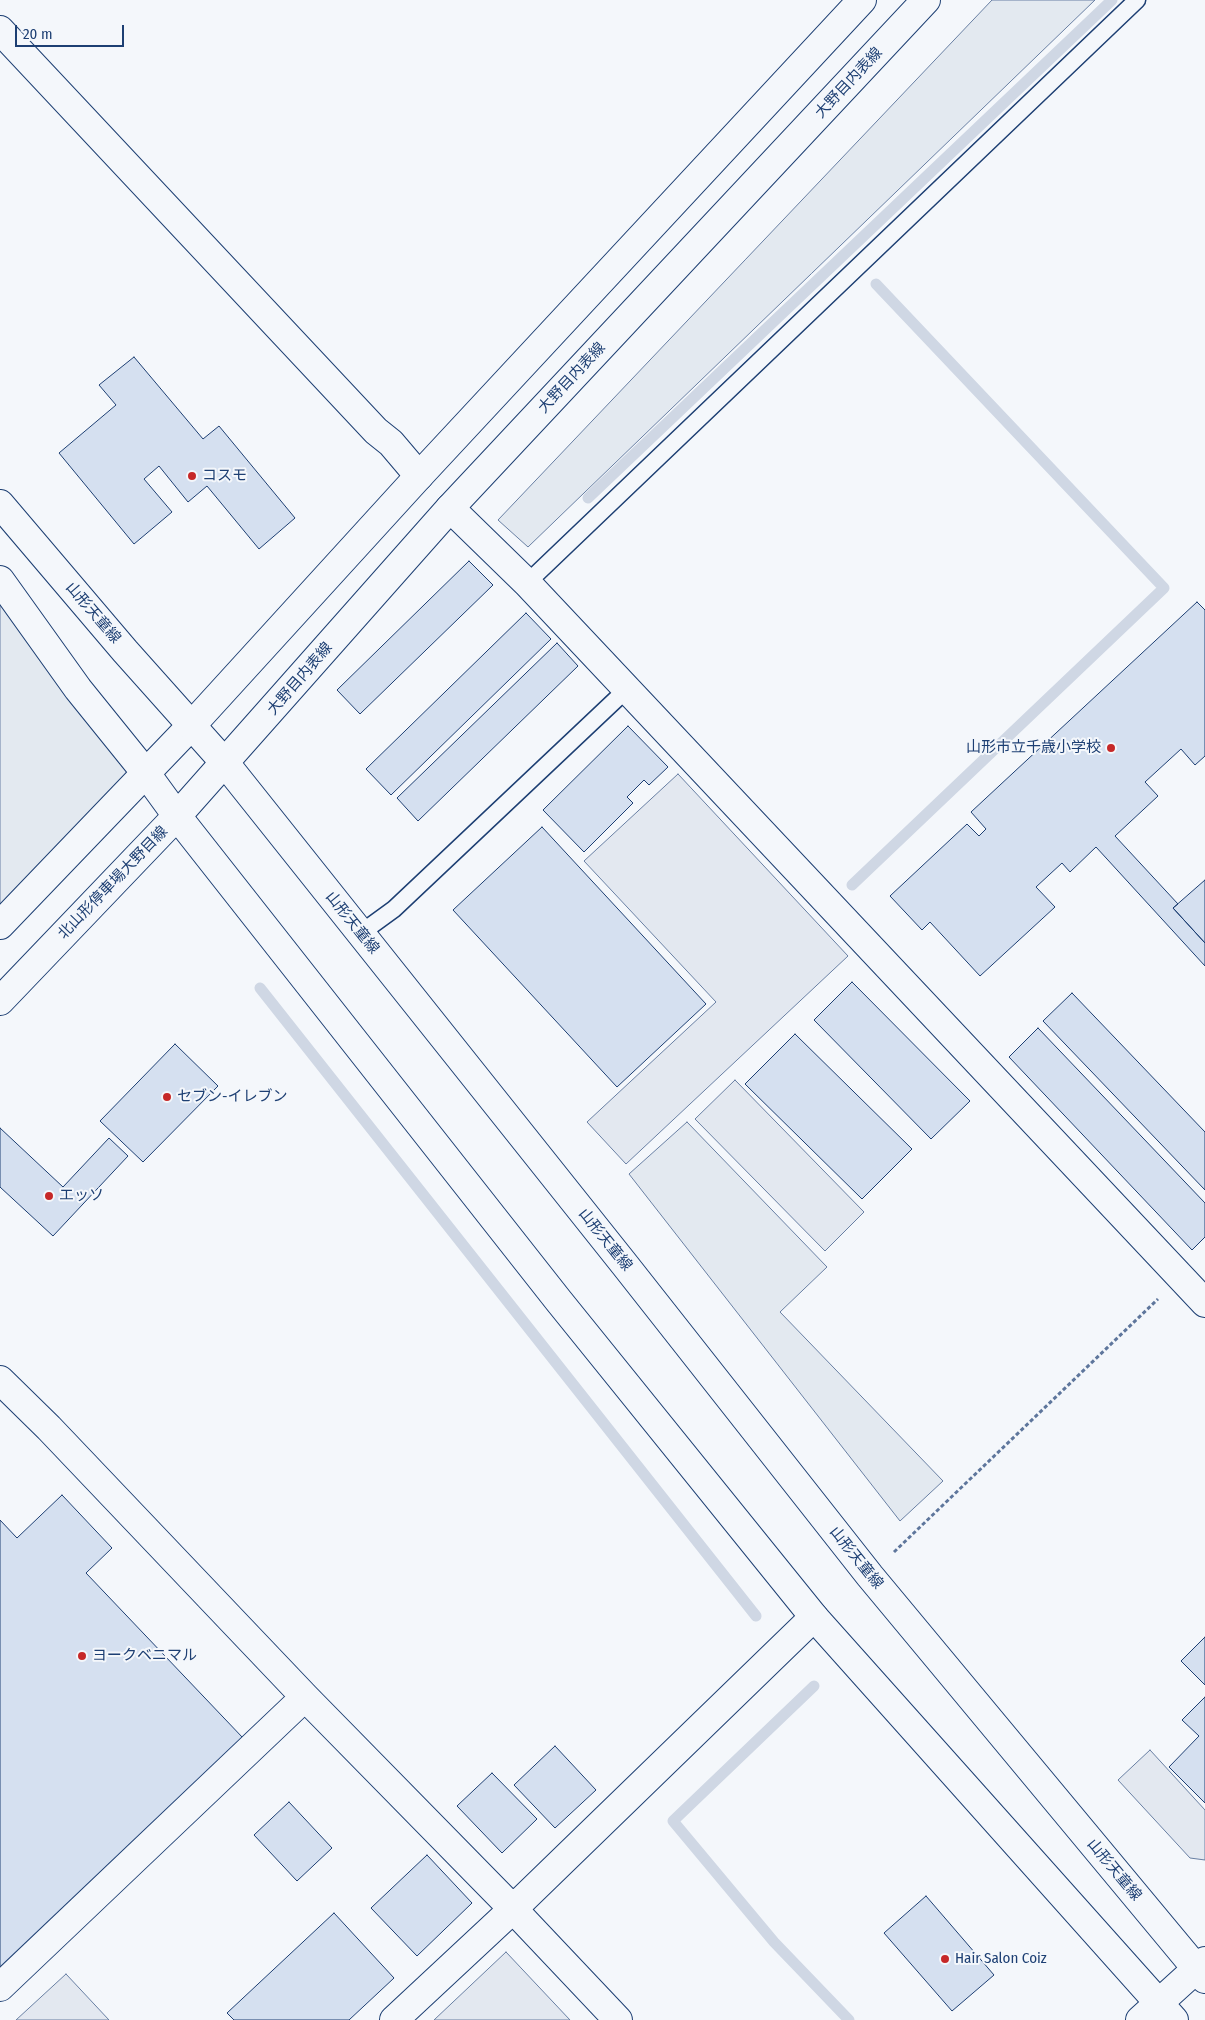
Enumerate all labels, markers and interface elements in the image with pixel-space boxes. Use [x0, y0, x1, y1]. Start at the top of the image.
scale bar [18, 15, 126, 47]
text: 20 m [23, 25, 53, 43]
street label: 大野目内表線 [812, 44, 886, 122]
street label: 大野目内表線 [535, 339, 609, 417]
place label: コスモ [202, 467, 247, 485]
marker: コスモ [186, 470, 198, 482]
street label: 山形天童線 [62, 579, 124, 647]
street label: 大野目内表線 [264, 639, 336, 719]
place label: 山形市立千歳小学校 [966, 739, 1101, 757]
marker: 山形市立千歳小学校 [1105, 742, 1117, 754]
street label: 北山形停車場大野目線 [54, 823, 172, 943]
street label: 山形天童線 [321, 888, 383, 958]
place label: セブン-イレブン [177, 1088, 288, 1106]
marker: セブン-イレブン [161, 1091, 173, 1103]
place label: エッソ [59, 1187, 104, 1205]
marker: エッソ [43, 1190, 55, 1202]
street label: 山形天童線 [574, 1205, 636, 1275]
street label: 山形天童線 [825, 1523, 887, 1593]
place label: ヨークベニマル [92, 1647, 197, 1665]
marker: ヨークベニマル [76, 1650, 88, 1662]
street label: 山形天童線 [1083, 1835, 1145, 1905]
place label: Hair Salon Coiz [955, 1950, 1047, 1968]
marker: Hair Salon Coiz [939, 1953, 951, 1965]

